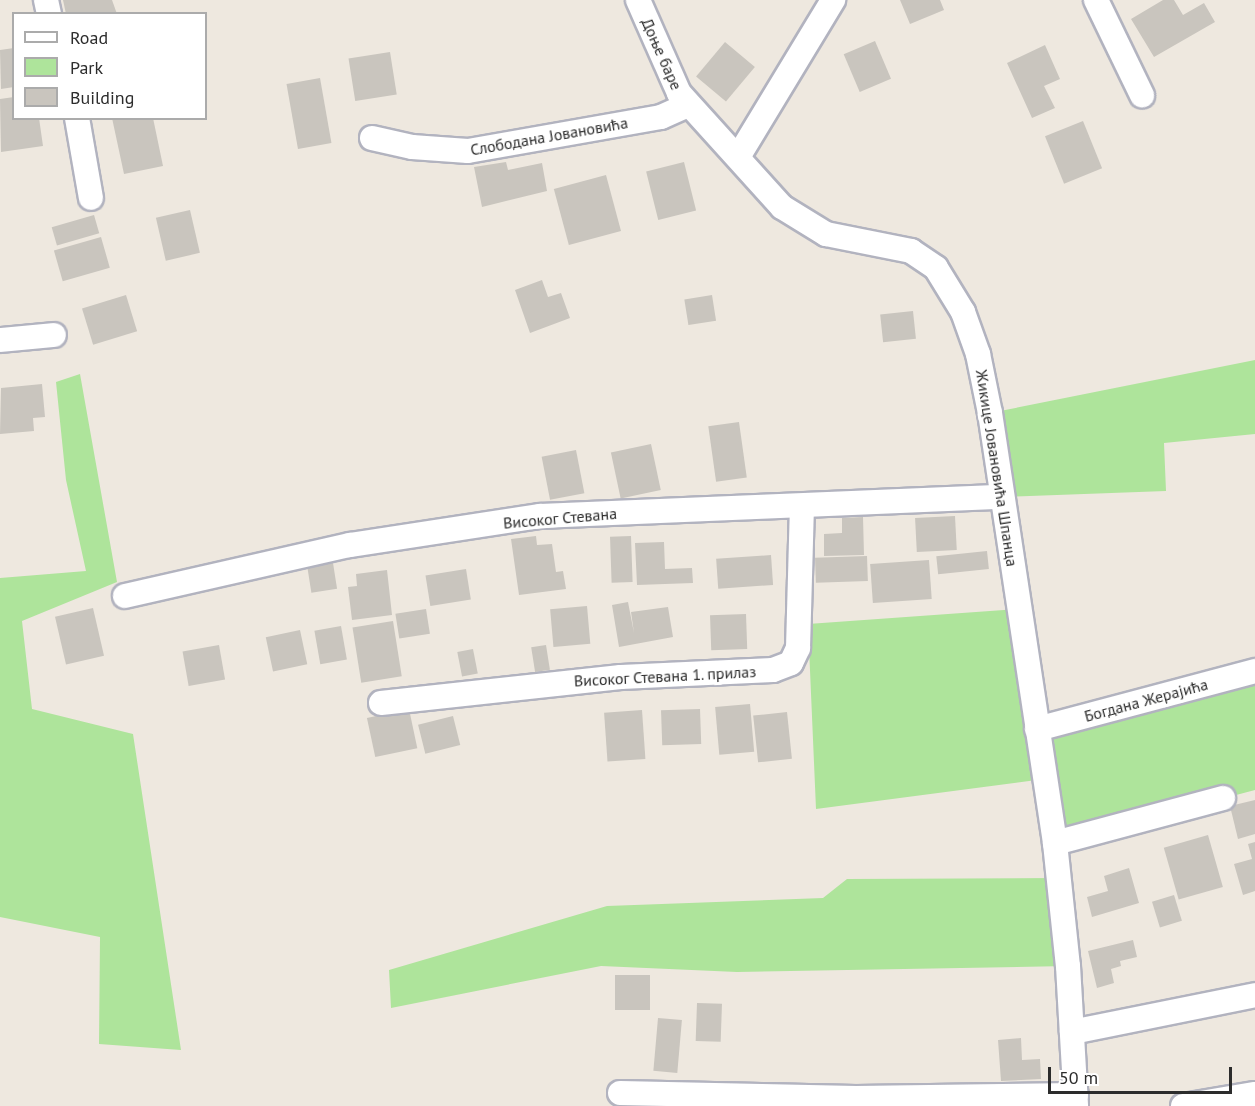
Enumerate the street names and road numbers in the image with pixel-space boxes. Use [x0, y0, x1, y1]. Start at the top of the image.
street label: Доње баре [638, 15, 686, 93]
street label: Слободана Јовановића [469, 113, 629, 159]
street label: Жикице Јовановића Шпанца [972, 368, 1022, 568]
street label: Високог Стевана [502, 503, 618, 533]
street label: Високог Стевана 1. прилаз [572, 662, 758, 690]
street label: Богдана Жерајића [1082, 674, 1210, 726]

